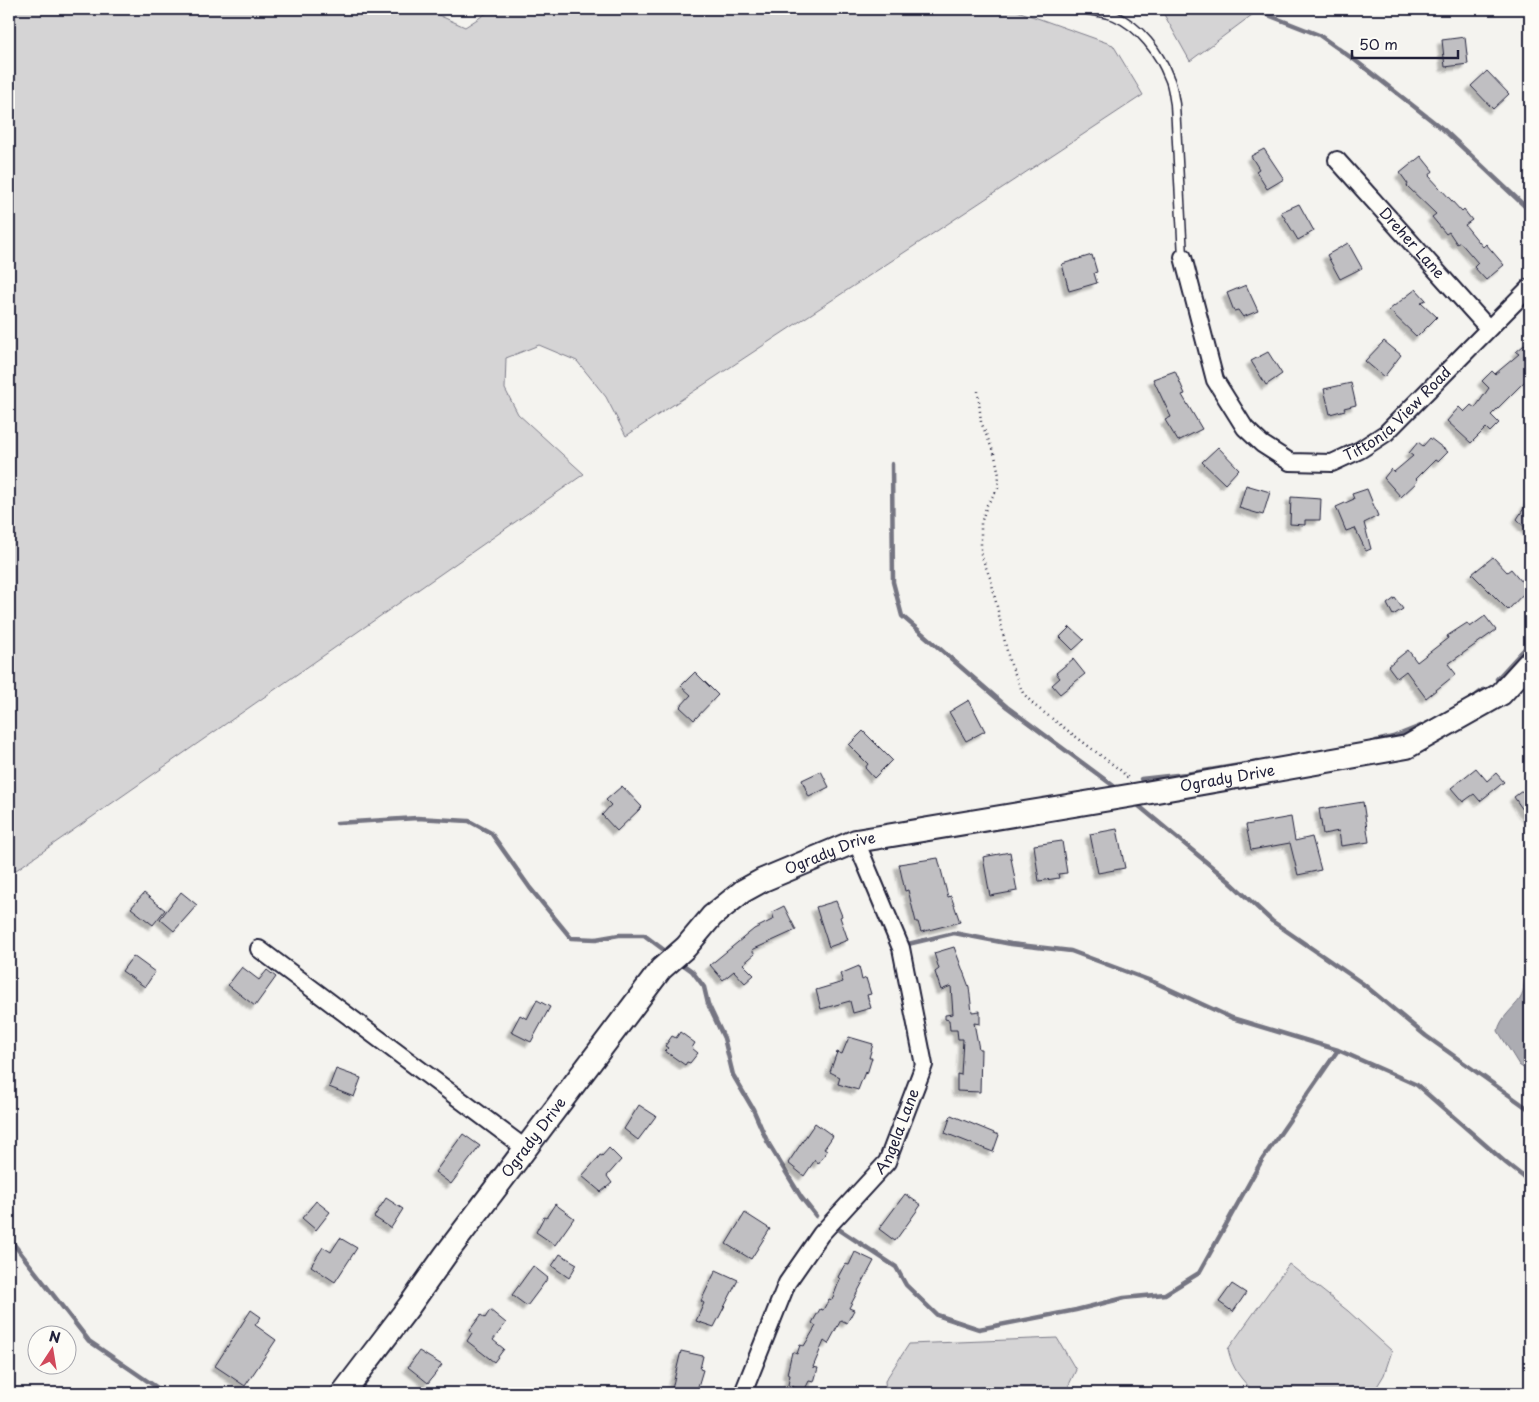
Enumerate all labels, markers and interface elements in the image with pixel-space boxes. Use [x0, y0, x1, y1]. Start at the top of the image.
scale bar [1352, 28, 1458, 60]
text: 50 m [1359, 32, 1398, 55]
street label: Dreher Lane [1375, 201, 1451, 283]
street label: Tiftonia View Road [1339, 360, 1456, 466]
street label: Ogrady Drive [1178, 757, 1276, 797]
street label: Ogrady Drive [781, 825, 877, 880]
street label: Angela Lane [868, 1085, 924, 1179]
street label: Ogrady Drive [495, 1091, 571, 1182]
north arrow [28, 1324, 78, 1374]
text: N [47, 1325, 62, 1348]

